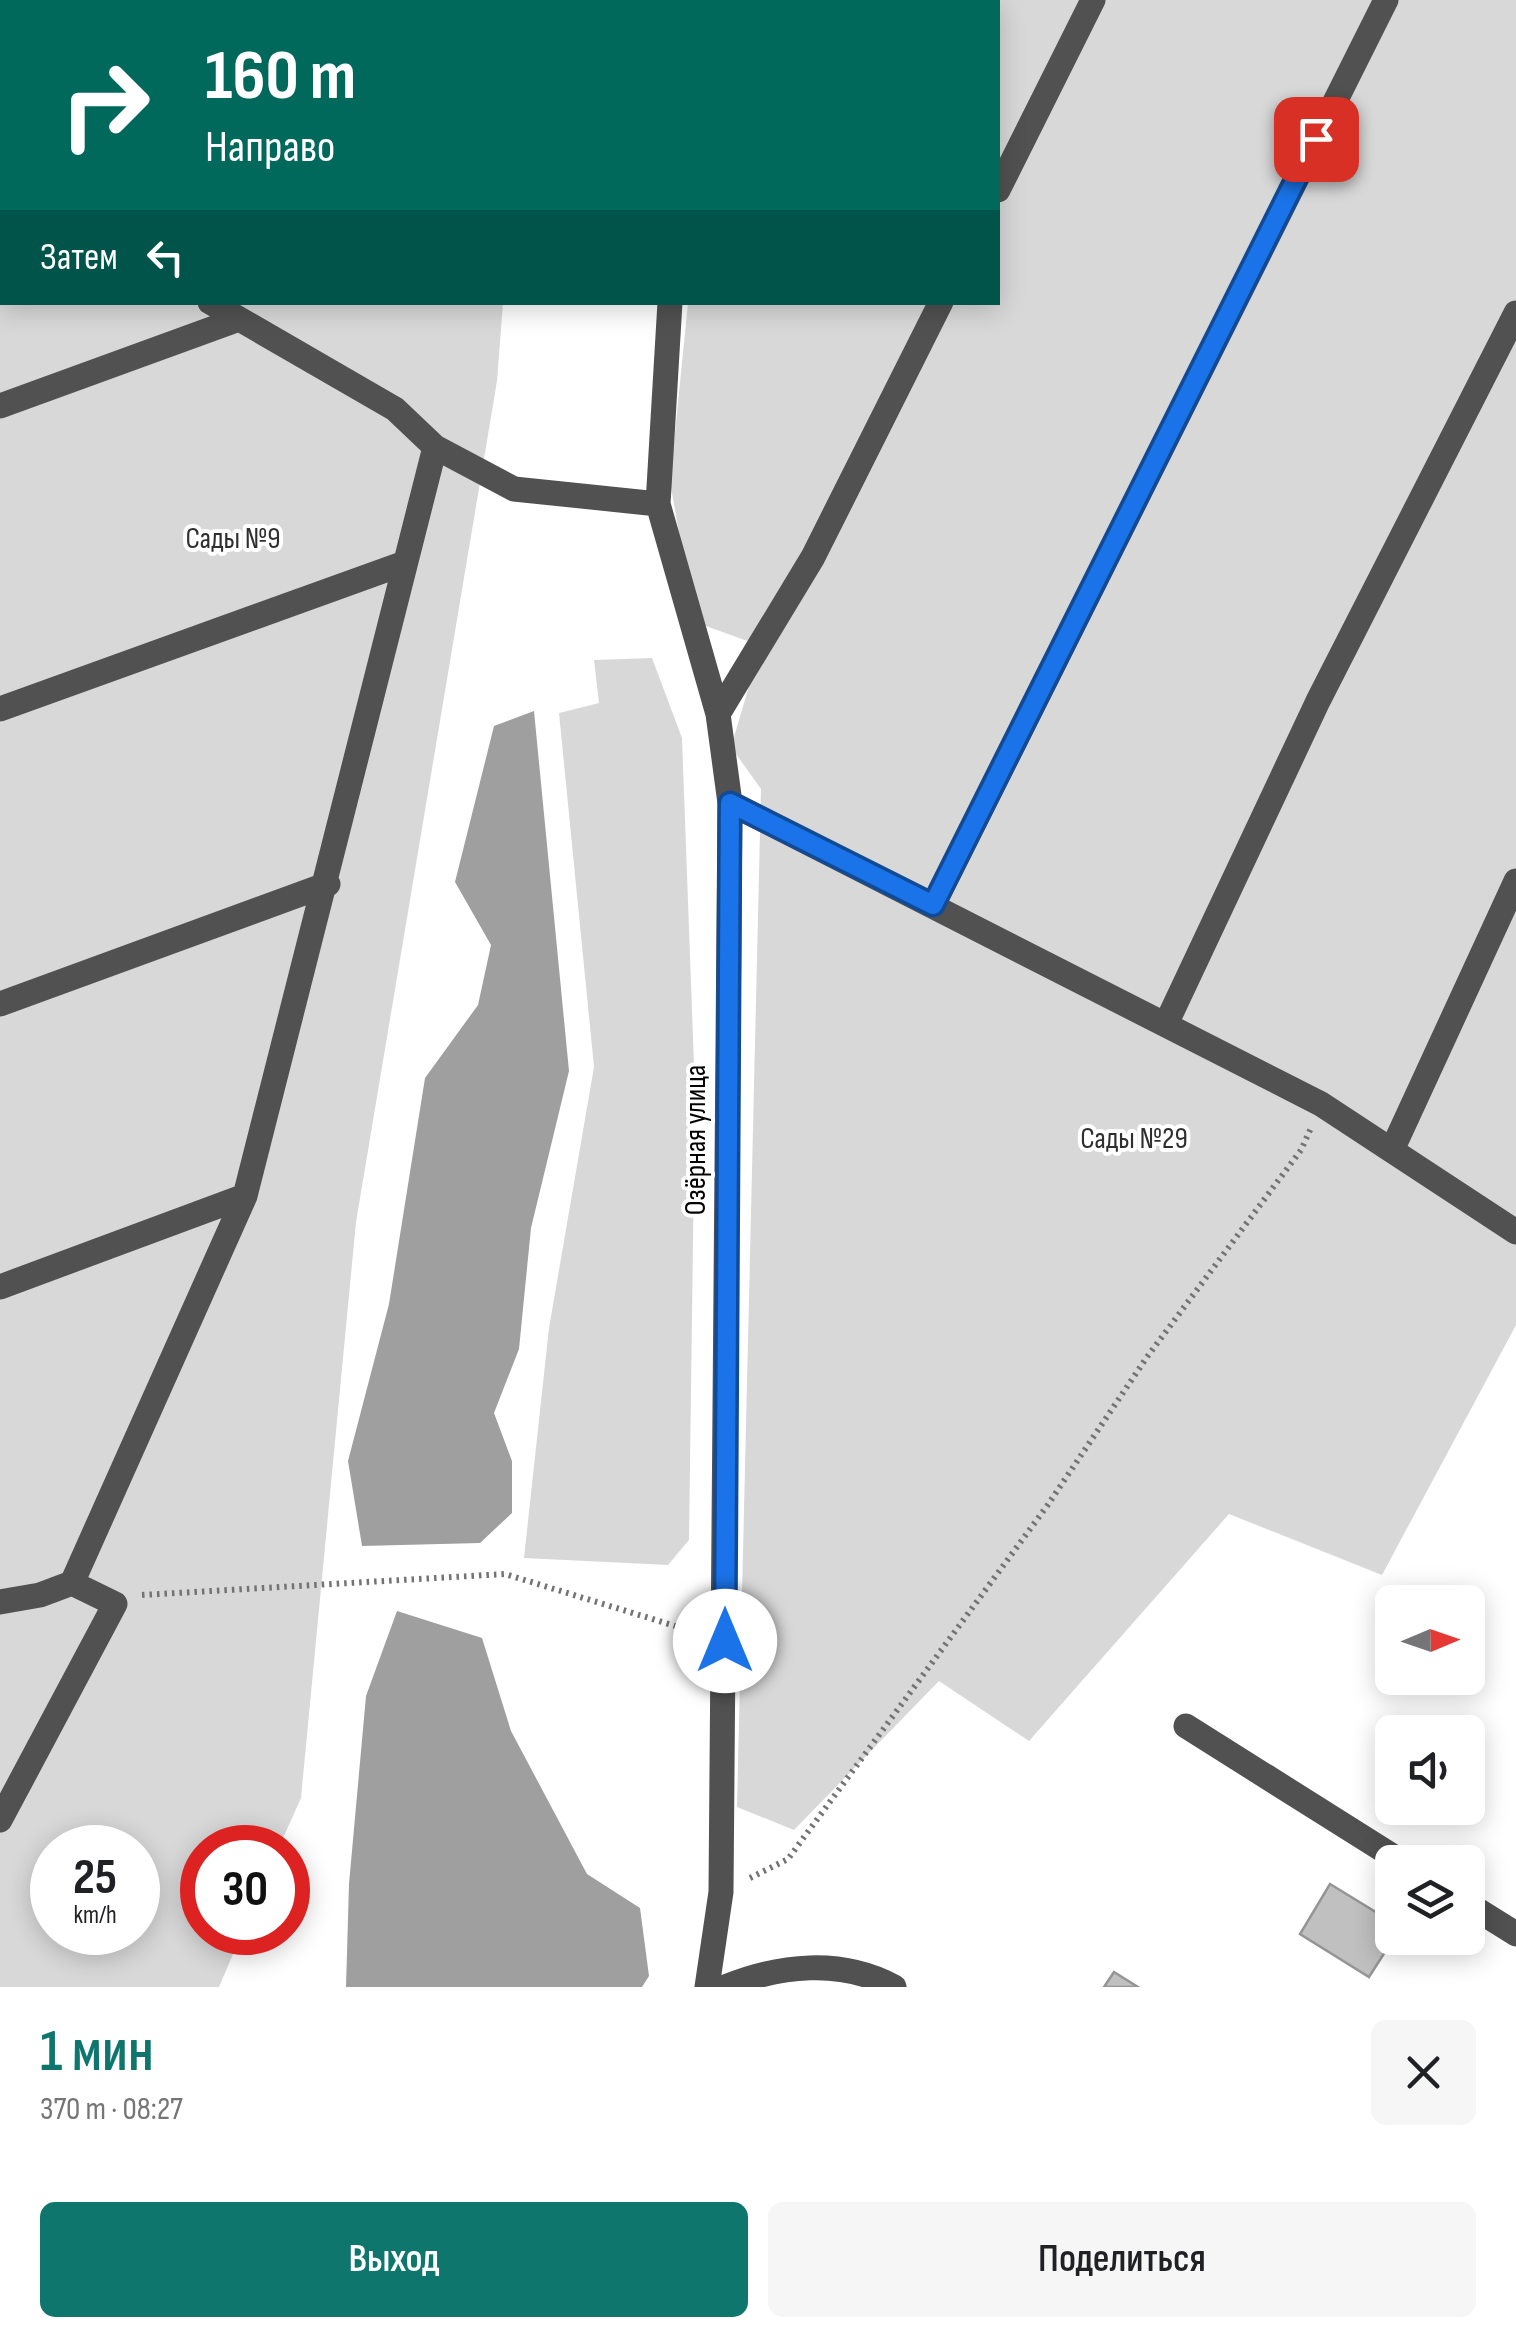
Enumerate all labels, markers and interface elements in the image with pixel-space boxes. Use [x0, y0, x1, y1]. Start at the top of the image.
text: 160 m [205, 35, 356, 119]
icon: right [40, 40, 170, 170]
pin [1274, 97, 1359, 182]
icon: arrive [1289, 112, 1344, 167]
text: Направо [205, 120, 335, 175]
icon: left [138, 230, 193, 285]
text: Затем [40, 235, 118, 280]
park label: Сады №9 [185, 521, 281, 557]
street label: Озёрная улица [678, 1065, 714, 1215]
park label: Сады №29 [1080, 1121, 1188, 1157]
north arrow [1375, 1585, 1485, 1695]
map controls [1375, 1585, 1485, 1955]
position arrow [673, 1589, 777, 1693]
button: sound [1375, 1715, 1485, 1825]
speed limit sign: 30 [180, 1825, 310, 1955]
button: layers [1375, 1845, 1485, 1955]
text: 25 [73, 1848, 117, 1908]
text: km/h [73, 1900, 117, 1931]
text: 1 мин [40, 2016, 154, 2088]
button: close [1371, 2020, 1476, 2125]
text: 370 m · 08:27 [40, 2090, 183, 2129]
button: Выход [40, 2202, 748, 2317]
button: Поделиться [768, 2202, 1476, 2317]

